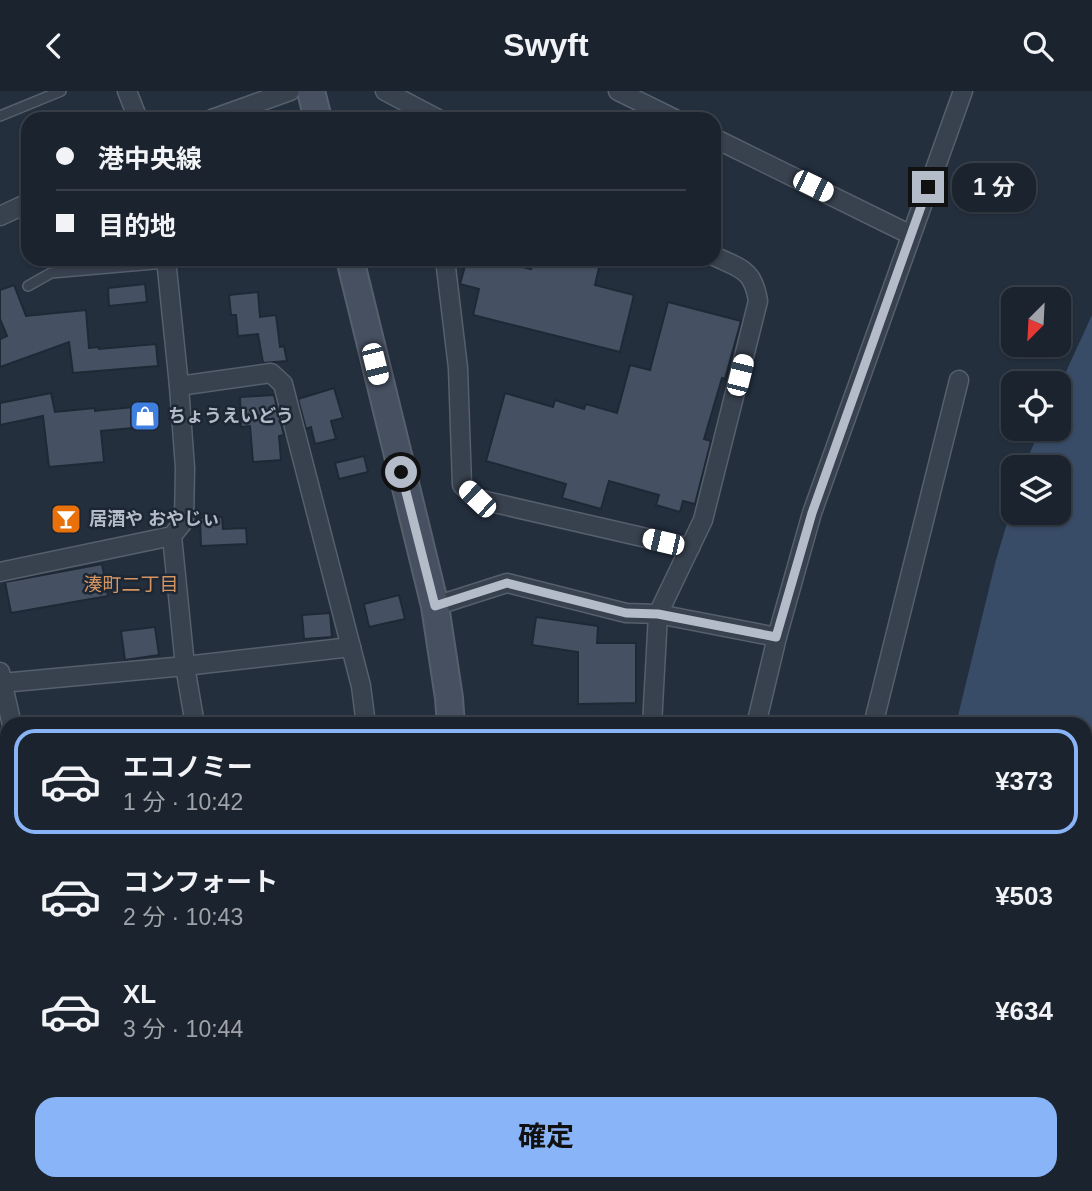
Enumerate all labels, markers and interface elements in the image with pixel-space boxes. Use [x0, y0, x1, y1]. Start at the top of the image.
icon: back [35, 27, 73, 65]
text: Swyft [503, 27, 589, 63]
icon: search [1019, 27, 1057, 65]
text: 港中央線 [98, 144, 202, 174]
callout: 1 分 [953, 163, 1036, 211]
car [790, 167, 837, 205]
route end [912, 171, 944, 203]
text: 1 分 [973, 174, 1015, 200]
text: 目的地 [98, 211, 176, 241]
north arrow [1001, 287, 1071, 357]
map controls [1001, 287, 1071, 525]
car [360, 341, 391, 387]
car [725, 352, 756, 398]
button: locate [1001, 371, 1071, 441]
shop icon: ちょうえいどう [128, 399, 162, 433]
place label: ちょうえいどう [168, 406, 294, 426]
button: layers [1001, 455, 1071, 525]
route start [385, 456, 417, 488]
car [455, 477, 500, 521]
bar icon: 居酒や おやじぃ [49, 502, 83, 536]
place label: 居酒や おやじぃ [89, 509, 220, 529]
car [641, 527, 686, 557]
district label: 湊町二丁目 [83, 574, 179, 595]
icon: car [39, 750, 102, 813]
text: エコノミー [123, 752, 253, 782]
text: ¥373 [995, 766, 1053, 796]
text: 1 分 · 10:42 [123, 789, 243, 815]
icon: car [39, 865, 102, 928]
text: コンフォート [123, 867, 278, 897]
text: ¥503 [995, 881, 1053, 911]
text: 2 分 · 10:43 [123, 904, 243, 930]
text: XL [123, 979, 156, 1009]
icon: car [39, 980, 102, 1043]
text: ¥634 [995, 996, 1053, 1026]
text: 3 分 · 10:44 [123, 1016, 243, 1042]
button: 確定 [35, 1097, 1057, 1177]

